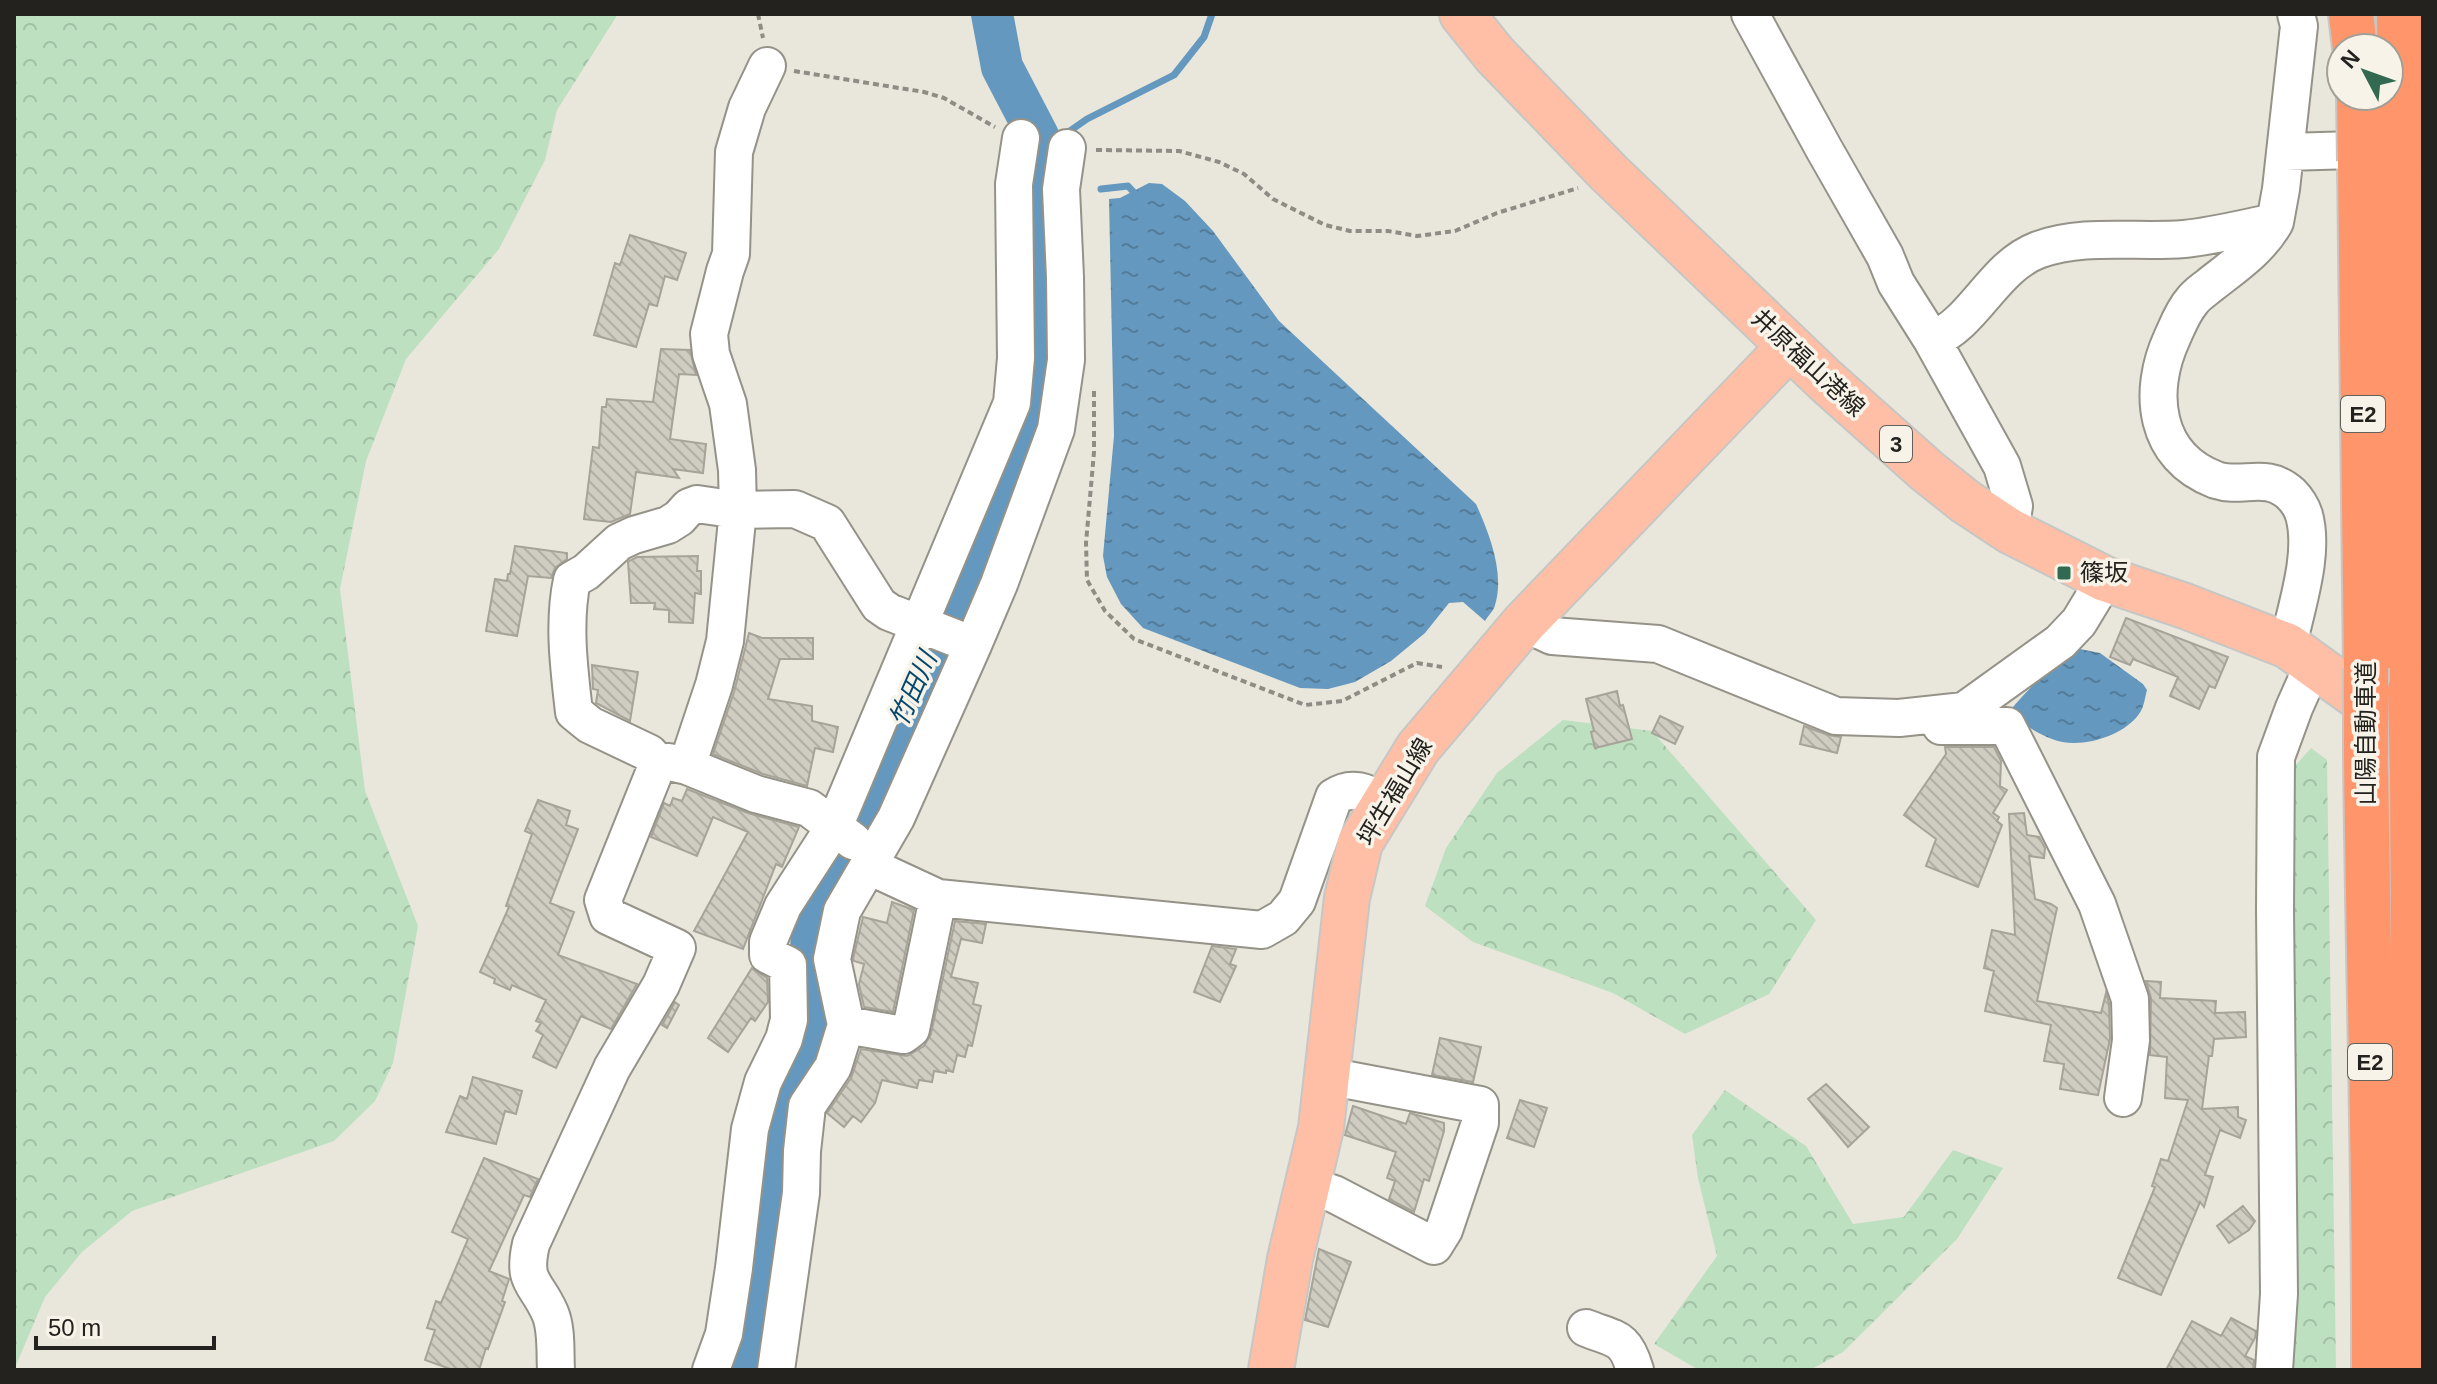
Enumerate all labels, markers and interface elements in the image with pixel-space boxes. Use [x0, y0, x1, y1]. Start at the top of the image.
north arrow [2325, 32, 2405, 112]
text: N [2336, 45, 2365, 73]
street label: 井原福山港線 [1746, 304, 1870, 422]
road number: E2 [2341, 396, 2385, 432]
road number: 3 [1880, 426, 1912, 462]
place label: 篠坂 [2080, 559, 2128, 586]
marker: 篠坂 [2055, 564, 2073, 582]
water label: 竹田川 [883, 645, 944, 731]
street label: 山陽自動車道 [2352, 661, 2379, 805]
street label: 坪生福山線 [1352, 733, 1437, 850]
road number: E2 [2348, 1044, 2392, 1080]
scale bar [36, 1300, 214, 1350]
text: 50 m [48, 1314, 101, 1341]

